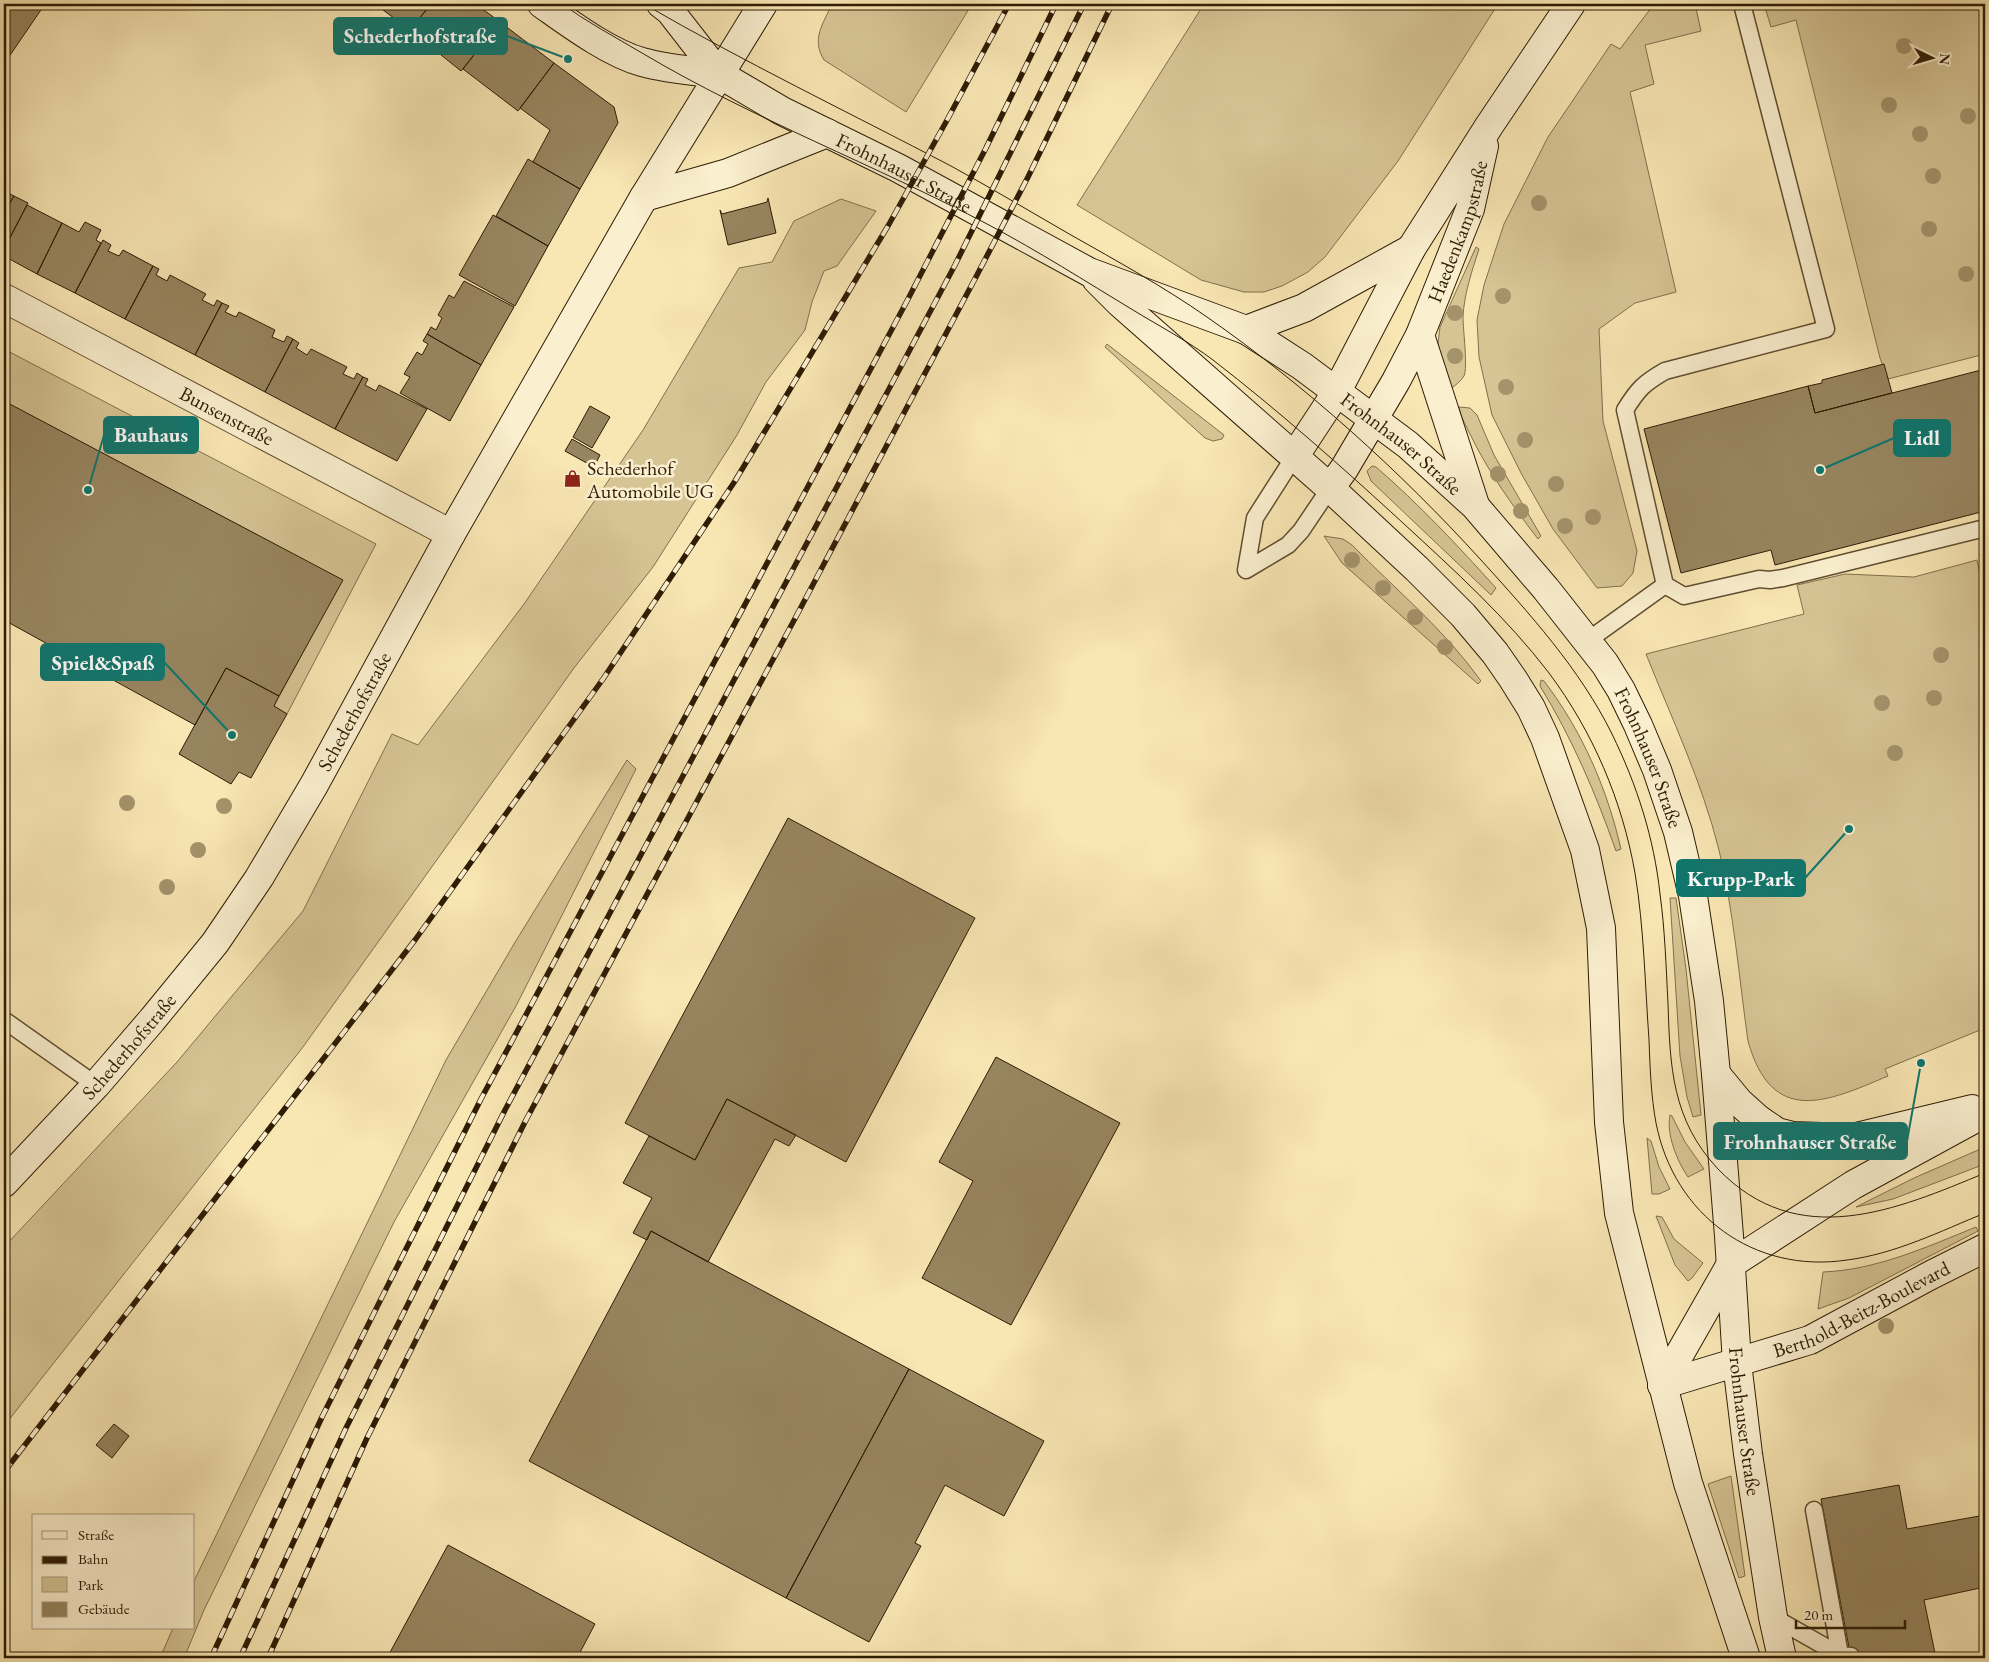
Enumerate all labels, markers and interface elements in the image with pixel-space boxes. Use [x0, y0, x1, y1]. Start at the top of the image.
callout: Schederhofstraße [334, 18, 507, 54]
text: Schederhofstraße [344, 22, 496, 49]
north arrow [1906, 32, 1956, 82]
text: N [1935, 53, 1954, 66]
street label: Frohnhauser Straße [832, 127, 977, 219]
street label: Haedenkampstraße [1421, 158, 1493, 306]
street label: Bunsenstraße [175, 380, 279, 451]
street label: Frohnhauser Straße [1335, 386, 1468, 501]
callout: Bauhaus [104, 417, 198, 453]
callout: Lidl [1894, 420, 1950, 456]
text: Bauhaus [114, 421, 188, 448]
text: Lidl [1904, 424, 1940, 451]
place label: Schederhof Automobile UG [586, 455, 714, 504]
shop icon: Schederhof Automobile UG [563, 469, 583, 489]
callout: Spiel&Spaß [41, 644, 164, 680]
street label: Schederhofstraße [311, 647, 397, 776]
text: Spiel&Spaß [52, 649, 154, 676]
street label: Frohnhauser Straße [1609, 683, 1689, 831]
callout: Krupp-Park [1677, 860, 1805, 896]
text: Krupp-Park [1687, 865, 1795, 892]
street label: Schederhofstraße [76, 988, 182, 1105]
callout: Frohnhauser Straße [1714, 1123, 1907, 1159]
text: Frohnhauser Straße [1723, 1128, 1897, 1155]
street label: Berthold-Beitz-Boulevard [1770, 1254, 1955, 1364]
street label: Frohnhauser Straße [1723, 1346, 1767, 1498]
legend [32, 1514, 195, 1630]
text: Straße [78, 1525, 114, 1544]
text: Bahn [78, 1549, 109, 1568]
text: Park [78, 1575, 105, 1594]
scale bar [1796, 1597, 1905, 1629]
text: Gebäude [78, 1599, 130, 1618]
text: 20 m [1804, 1605, 1833, 1624]

